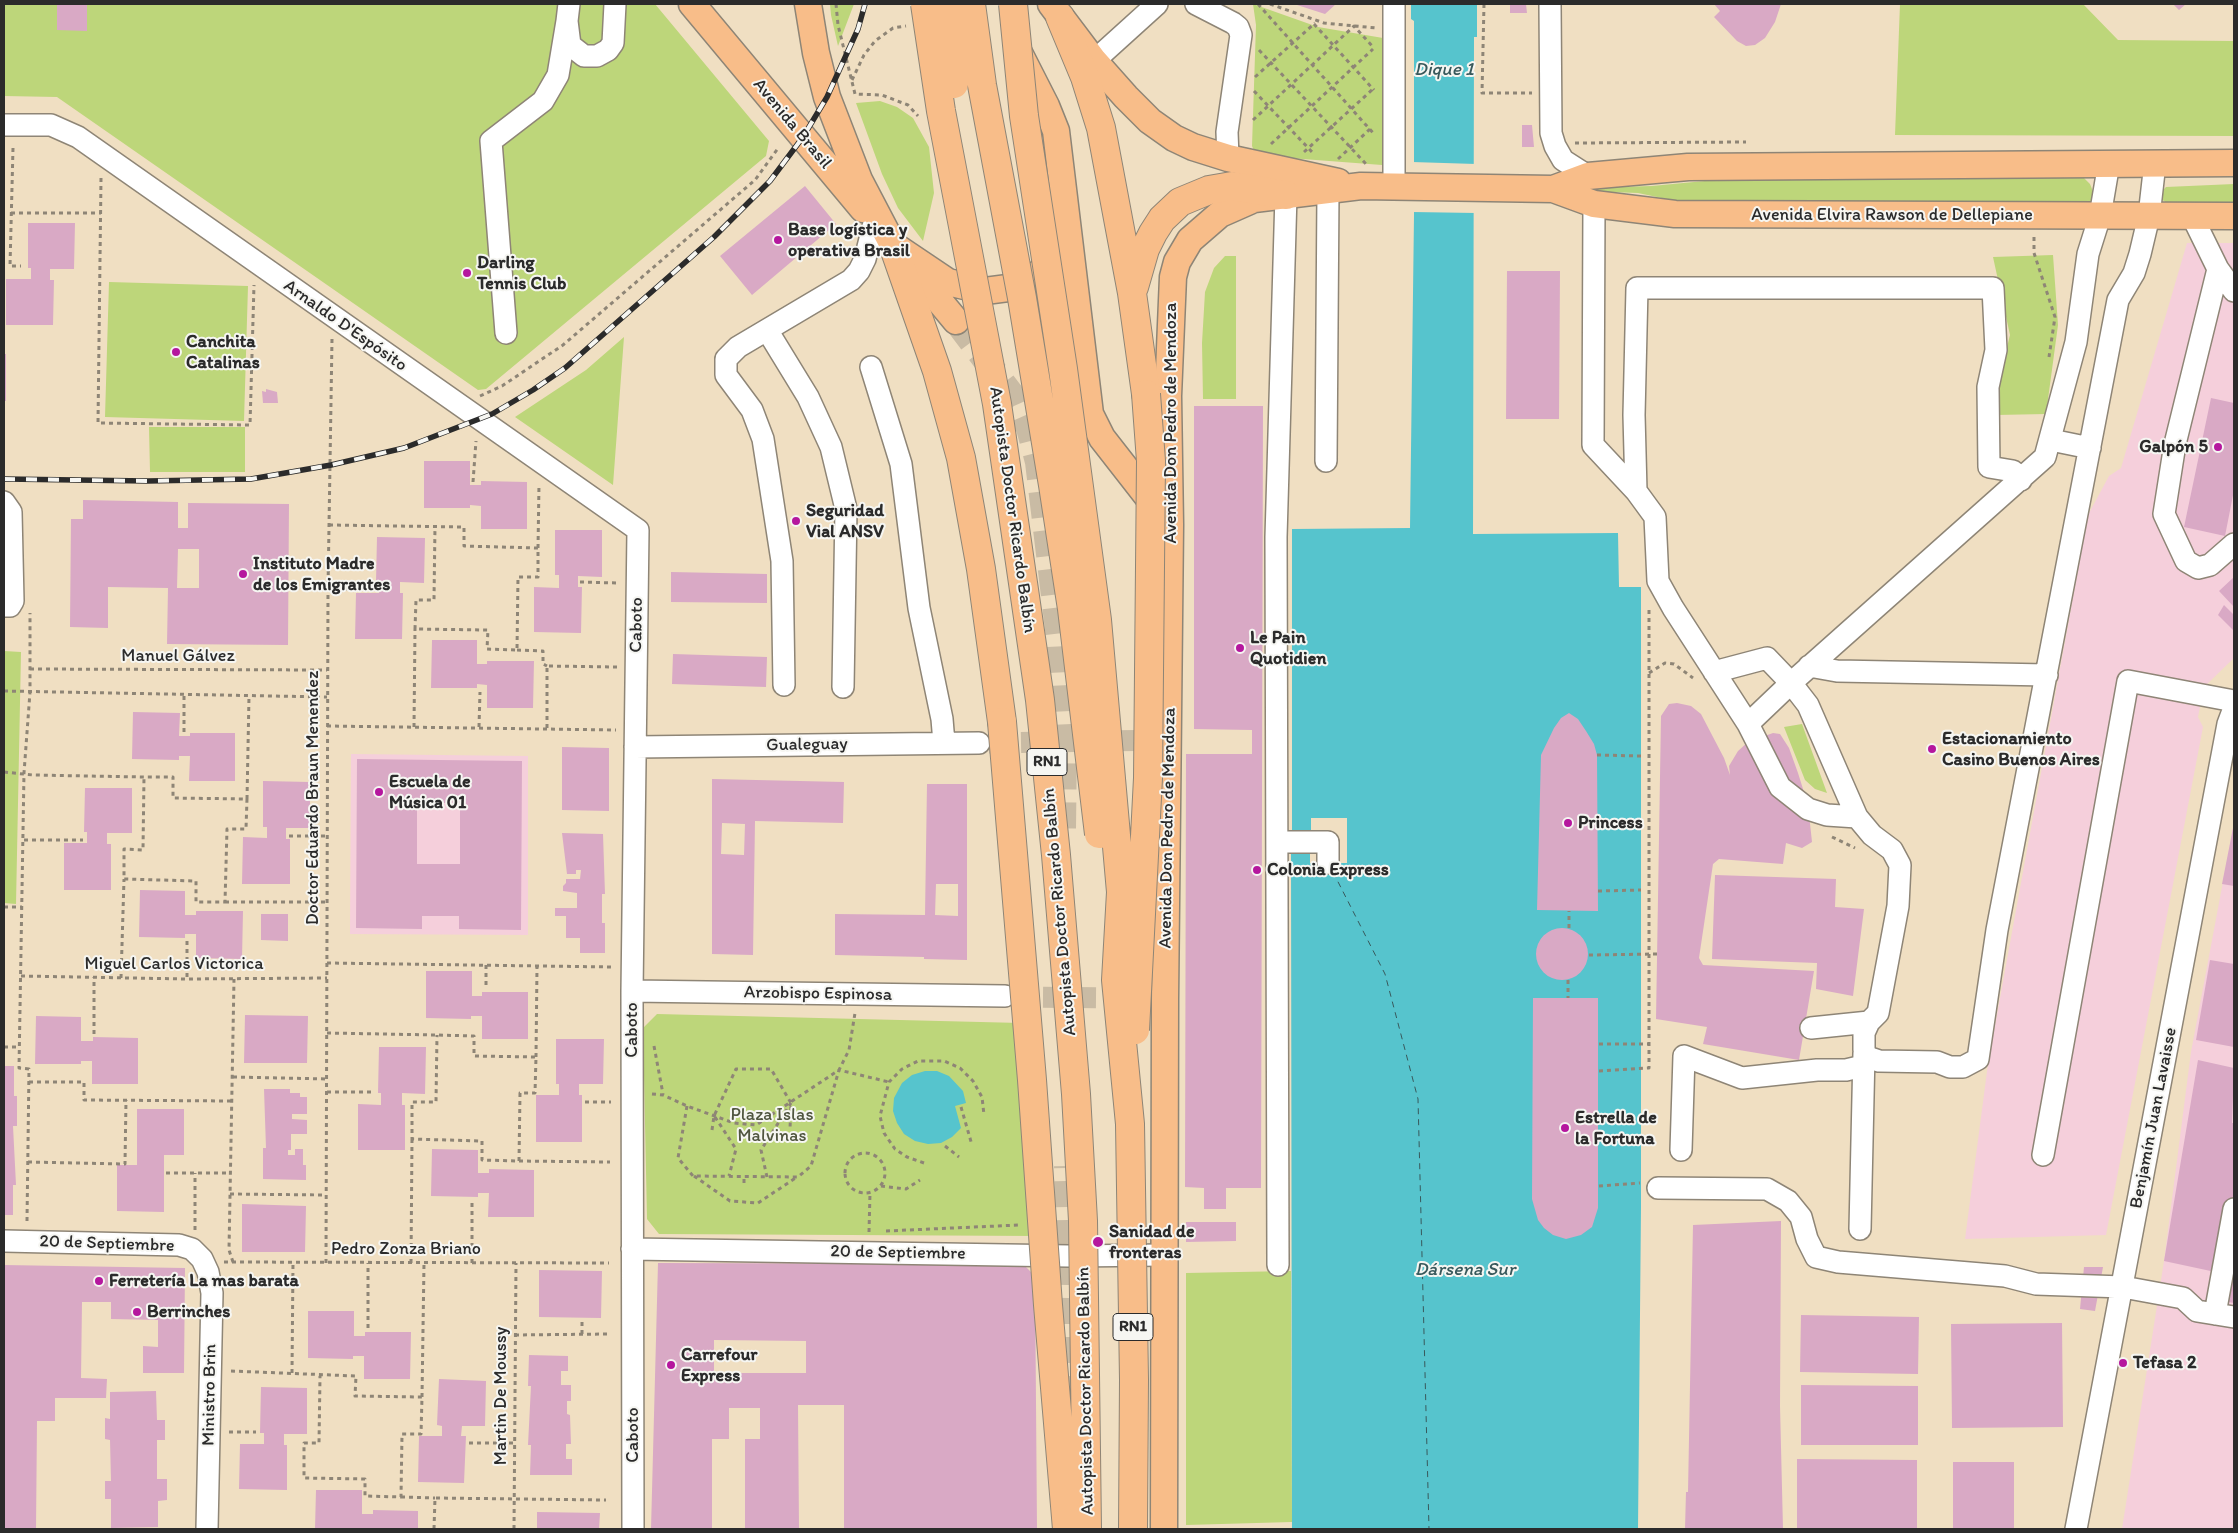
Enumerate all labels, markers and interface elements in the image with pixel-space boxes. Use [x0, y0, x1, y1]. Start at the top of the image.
water label: Dique 1 [1414, 59, 1474, 81]
street label: Avenida Brasil [748, 74, 836, 174]
street label: Avenida Elvira Rawson de Dellepiane [1751, 204, 2033, 226]
place label: Base logística y operativa Brasil [788, 219, 910, 262]
marker: Base logística y operativa Brasil [772, 234, 784, 246]
place label: Darling Tennis Club [477, 252, 566, 294]
marker: Darling Tennis Club [461, 267, 473, 279]
street label: Arnaldo D'Espósito [279, 275, 411, 377]
street label: Avenida Don Pedro de Mendoza [1160, 302, 1182, 544]
place label: Canchita Catalinas [186, 331, 260, 374]
marker: Canchita Catalinas [170, 346, 182, 358]
street label: Autopista Doctor Ricardo Balbín [984, 385, 1040, 635]
place label: Galpón 5 [2139, 436, 2208, 458]
marker: Galpón 5 [2212, 441, 2224, 453]
place label: Seguridad Vial ANSV [806, 500, 884, 542]
marker: Seguridad Vial ANSV [790, 515, 802, 527]
place label: Instituto Madre de los Emigrantes [253, 553, 390, 596]
marker: Instituto Madre de los Emigrantes [237, 568, 249, 580]
street label: Caboto [626, 597, 648, 653]
place label: Le Pain Quotidien [1250, 627, 1326, 670]
marker: Le Pain Quotidien [1234, 642, 1246, 654]
street label: Manuel Gálvez [121, 645, 235, 667]
street label: Doctor Eduardo Braun Menendez [302, 671, 324, 925]
street label: Avenida Don Pedro de Mendoza [1155, 707, 1181, 949]
place label: Estacionamiento Casino Buenos Aires [1942, 728, 2100, 771]
street label: Gualeguay [766, 733, 848, 757]
marker: Estacionamiento Casino Buenos Aires [1926, 743, 1938, 755]
road number: RN1 [1027, 749, 1067, 776]
place label: Escuela de Música 01 [389, 771, 471, 814]
marker: Escuela de Música 01 [373, 786, 385, 798]
street label: Autopista Doctor Ricardo Balbín [1038, 787, 1082, 1037]
place label: Princess [1578, 812, 1643, 834]
marker: Princess [1562, 817, 1574, 829]
place label: Colonia Express [1267, 859, 1389, 881]
marker: Colonia Express [1251, 864, 1263, 876]
street label: Miguel Carlos Victorica [84, 953, 264, 975]
street label: Arzobispo Espinosa [744, 982, 892, 1006]
street label: Caboto [621, 1002, 643, 1058]
street label: Benjamín Juan Lavaisse [2126, 1026, 2182, 1210]
park label: Plaza Islas Malvinas [730, 1104, 814, 1146]
place label: Estrella de la Fortuna [1575, 1107, 1657, 1150]
marker: Estrella de la Fortuna [1559, 1122, 1571, 1134]
place label: Sanidad de fronteras [1109, 1221, 1195, 1264]
street label: 20 de Septiembre [39, 1231, 175, 1257]
marker: Sanidad de fronteras [1091, 1235, 1105, 1249]
street label: Pedro Zonza Briano [331, 1238, 481, 1260]
street label: 20 de Septiembre [830, 1241, 966, 1265]
water label: Dársena Sur [1415, 1259, 1515, 1281]
street label: Autopista Doctor Ricardo Balbín [1073, 1267, 1099, 1515]
place label: Ferretería La mas barata [109, 1270, 299, 1292]
marker: Ferretería La mas barata [93, 1275, 105, 1287]
place label: Berrinches [147, 1301, 230, 1323]
marker: Berrinches [131, 1306, 143, 1318]
road number: RN1 [1113, 1314, 1153, 1340]
street label: Martin De Moussy [490, 1327, 512, 1465]
street label: Ministro Brin [198, 1344, 222, 1446]
place label: Carrefour Express [681, 1344, 757, 1386]
place label: Tefasa 2 [2133, 1352, 2196, 1374]
marker: Tefasa 2 [2117, 1357, 2129, 1369]
marker: Carrefour Express [665, 1359, 677, 1371]
street label: Caboto [622, 1407, 644, 1463]

